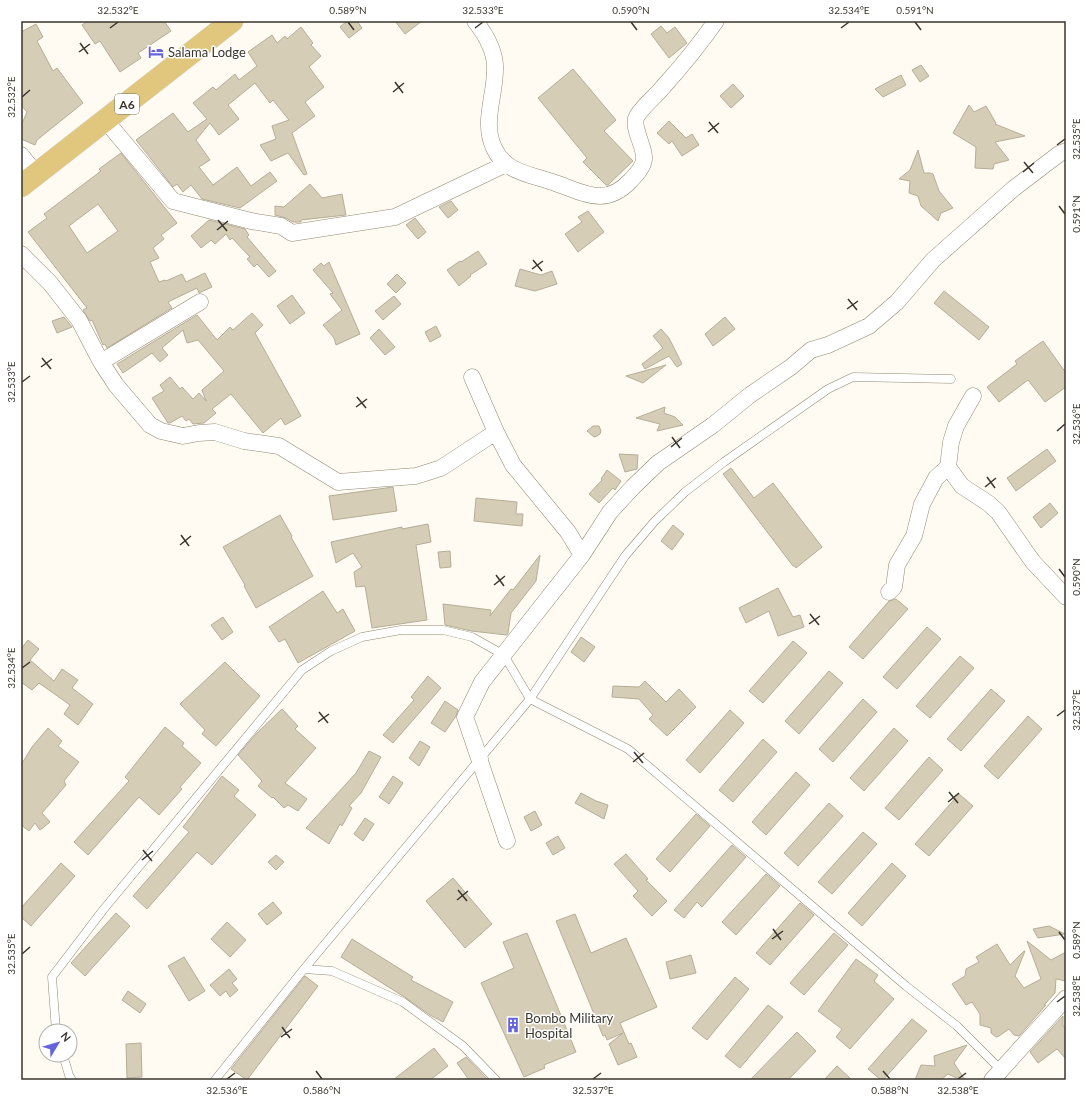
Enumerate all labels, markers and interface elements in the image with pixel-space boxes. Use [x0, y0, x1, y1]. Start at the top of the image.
text: 32.532°E [97, 4, 139, 16]
text: 0.589°N [329, 4, 367, 16]
text: 32.533°E [462, 4, 504, 16]
text: 0.590°N [612, 4, 650, 16]
text: 32.534°E [828, 4, 870, 16]
text: 0.591°N [896, 4, 934, 16]
hotel icon: Salama Lodge [147, 43, 165, 61]
place label: Salama Lodge [168, 44, 246, 60]
text: 32.532°E [5, 76, 17, 118]
road number: A6 [115, 94, 139, 114]
text: 32.535°E [1070, 118, 1082, 160]
text: 0.591°N [1070, 195, 1082, 233]
text: 32.533°E [5, 361, 17, 403]
text: 32.536°E [1070, 403, 1082, 445]
text: 0.590°N [1070, 558, 1082, 596]
text: 32.534°E [5, 647, 17, 689]
text: 32.537°E [1070, 689, 1082, 731]
text: 0.589°N [1070, 921, 1082, 959]
text: 32.535°E [5, 933, 17, 975]
text: 32.538°E [1070, 975, 1082, 1017]
place label: Bombo Military Hospital [525, 1010, 613, 1041]
building icon: Bombo Military Hospital [504, 1016, 522, 1034]
north arrow [38, 1023, 78, 1063]
text: N [59, 1029, 74, 1044]
text: 32.536°E [206, 1084, 248, 1096]
text: 0.586°N [303, 1084, 341, 1096]
text: 32.537°E [572, 1084, 614, 1096]
text: 0.588°N [871, 1084, 909, 1096]
text: 32.538°E [937, 1084, 979, 1096]

